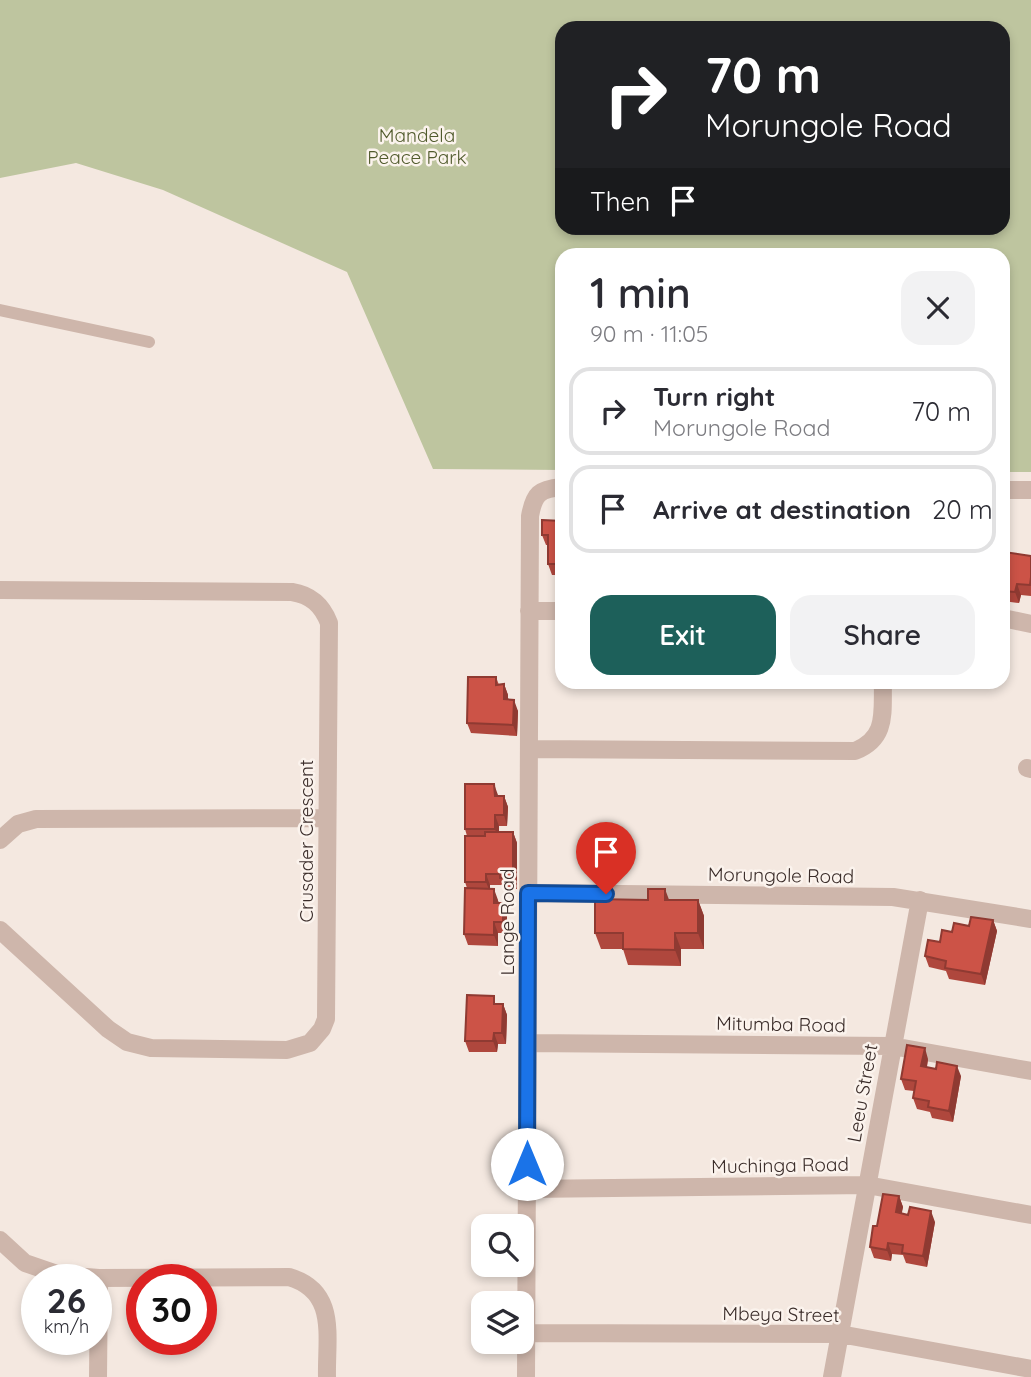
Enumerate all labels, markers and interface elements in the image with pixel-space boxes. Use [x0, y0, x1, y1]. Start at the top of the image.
text: 70 m [705, 44, 821, 105]
icon: right [590, 49, 681, 140]
text: Morungole Road [705, 105, 952, 145]
park label: Mandela Peace Park [367, 123, 467, 169]
icon: arrive [664, 182, 702, 220]
text: Then [590, 185, 650, 218]
text: 1 min [590, 266, 691, 319]
button: close [901, 271, 975, 345]
text: 90 m · 11:05 [590, 319, 708, 348]
text: Turn right [653, 380, 775, 413]
icon: right [594, 392, 632, 430]
text: 70 m [911, 395, 971, 428]
text: Morungole Road [653, 413, 830, 442]
icon: arrive [594, 490, 632, 528]
text: Arrive at destination [653, 493, 911, 526]
text: 20 m [932, 493, 993, 526]
button: Exit [590, 595, 776, 675]
button: Share [790, 595, 975, 675]
street label: Crusader Crescent [294, 760, 318, 922]
pin [576, 822, 636, 894]
icon: arrive [587, 833, 625, 871]
street label: Morungole Road [708, 862, 854, 888]
street label: Lange Road [495, 868, 519, 976]
street label: Mitumba Road [716, 1011, 846, 1037]
street label: Leeu Street [842, 1042, 882, 1144]
position arrow [490, 1127, 564, 1201]
street label: Muchinga Road [711, 1152, 849, 1178]
map controls [471, 1214, 534, 1354]
button: search [471, 1214, 534, 1277]
speed limit sign: 30 [126, 1264, 217, 1355]
text: 26 [47, 1278, 86, 1322]
button: layers [471, 1291, 534, 1354]
street label: Mbeya Street [722, 1301, 840, 1327]
text: km/h [44, 1315, 89, 1338]

